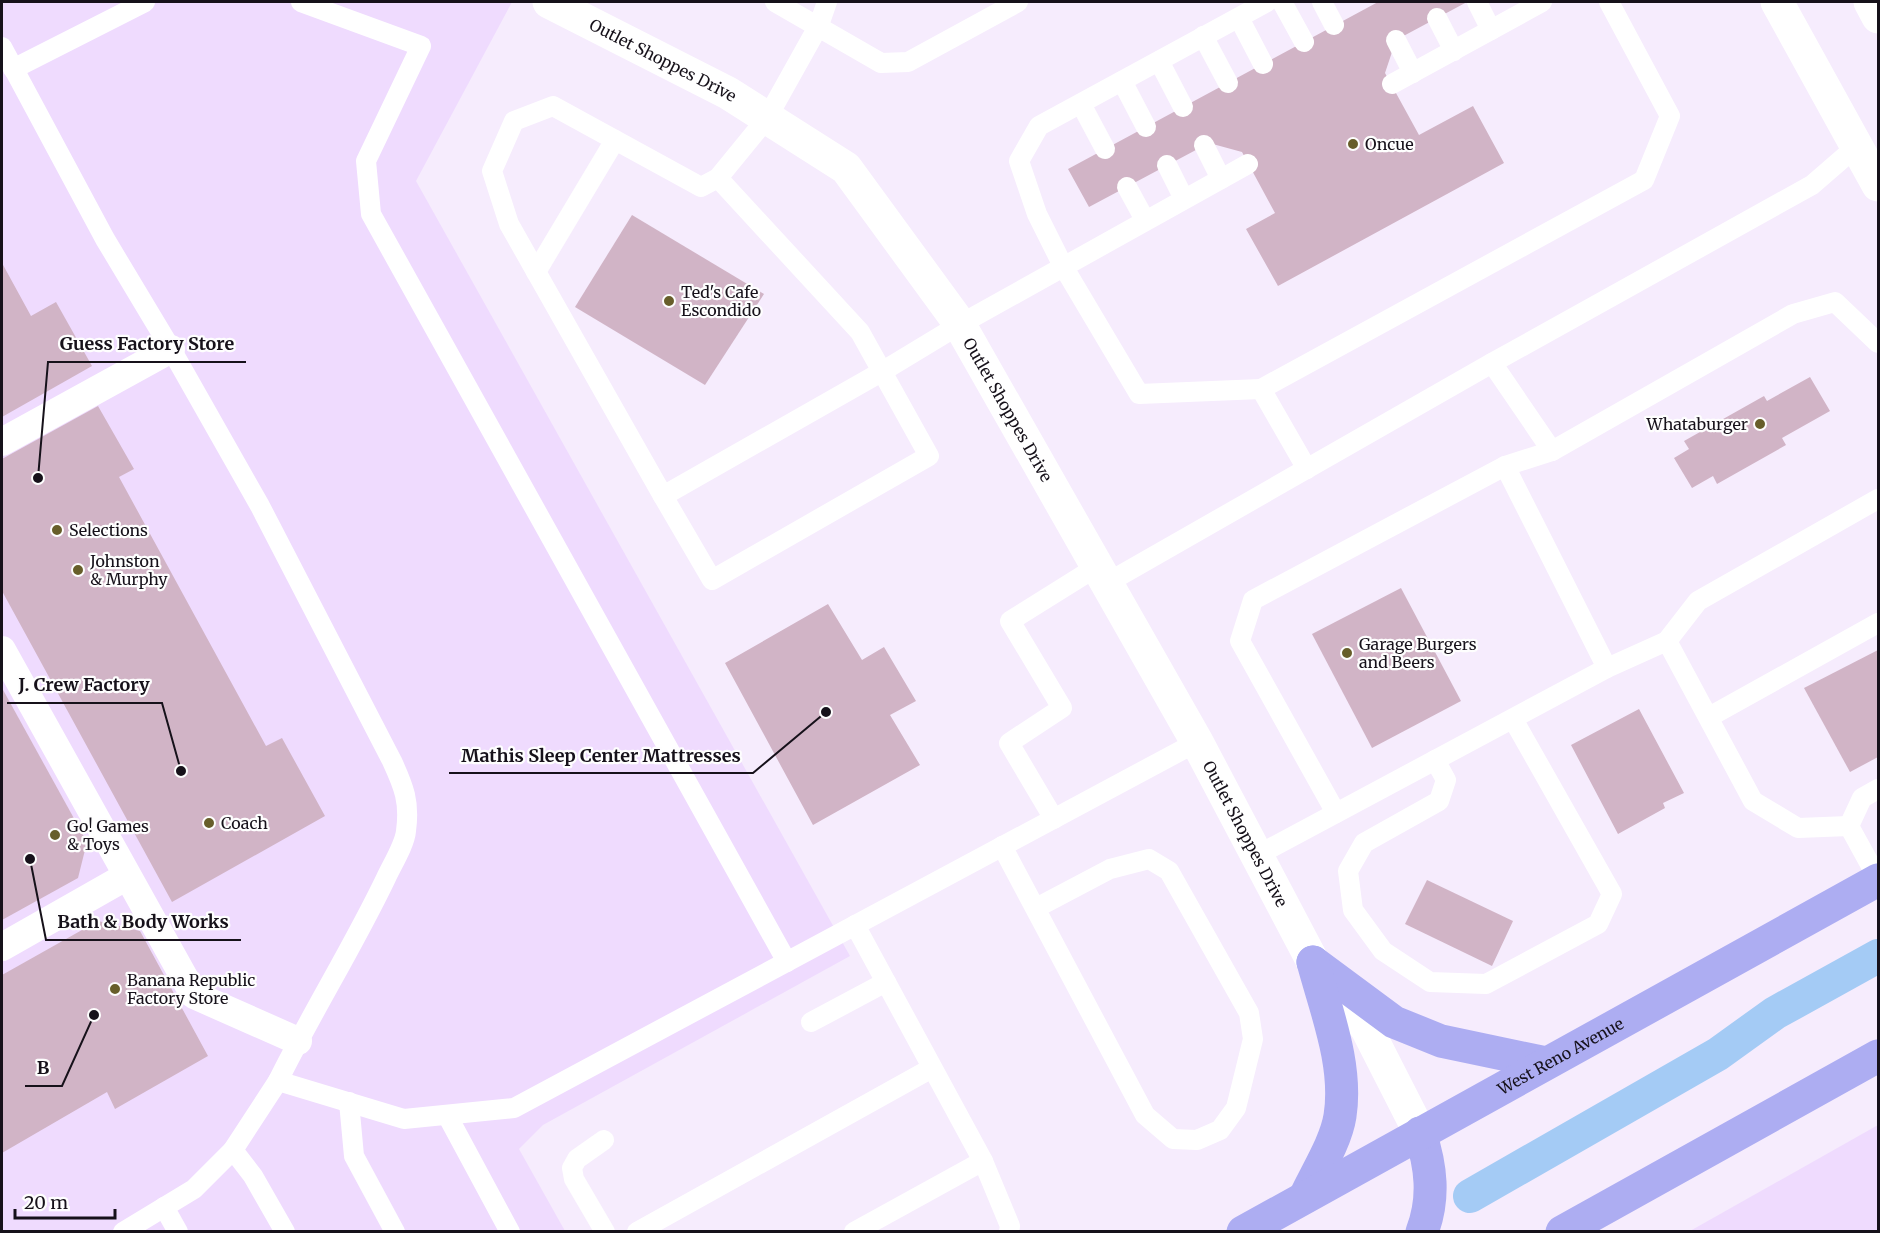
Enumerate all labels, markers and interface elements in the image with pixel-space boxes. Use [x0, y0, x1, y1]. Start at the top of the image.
street label: Outlet Shoppes Drive [586, 14, 740, 106]
place label: Oncue [1365, 134, 1414, 154]
marker: Oncue [1346, 137, 1360, 151]
place label: Ted's Cafe Escondido [681, 282, 761, 320]
marker: Ted's Cafe Escondido [662, 294, 676, 308]
callout: Guess Factory Store [48, 326, 246, 362]
text: Guess Factory Store [60, 332, 234, 355]
street label: Outlet Shoppes Drive [959, 334, 1057, 485]
place label: Whataburger [1645, 414, 1748, 434]
marker: Whataburger [1753, 417, 1767, 431]
place label: Selections [69, 520, 148, 540]
marker: Selections [50, 523, 64, 537]
place label: Johnston & Murphy [89, 551, 168, 589]
marker: Johnston & Murphy [71, 563, 85, 577]
place label: Garage Burgers and Beers [1359, 634, 1477, 672]
marker: Garage Burgers and Beers [1340, 646, 1354, 660]
callout: J. Crew Factory [7, 667, 162, 703]
text: J. Crew Factory [17, 673, 150, 696]
callout: Mathis Sleep Center Mattresses [449, 737, 753, 773]
text: Mathis Sleep Center Mattresses [461, 744, 741, 767]
street label: Outlet Shoppes Drive [1199, 757, 1292, 910]
place label: Coach [221, 813, 268, 833]
place label: Go! Games & Toys [67, 816, 149, 854]
marker: Coach [202, 816, 216, 830]
marker: Go! Games & Toys [48, 828, 62, 842]
callout: Bath & Body Works [46, 904, 241, 940]
text: Bath & Body Works [57, 910, 229, 933]
place label: Banana Republic Factory Store [127, 970, 255, 1008]
marker: Banana Republic Factory Store [108, 982, 122, 996]
street label: West Reno Avenue [1493, 1013, 1627, 1099]
callout: B [25, 1050, 62, 1086]
text: B [37, 1056, 50, 1079]
scale bar [15, 1182, 116, 1220]
text: 20 m [24, 1191, 68, 1214]

